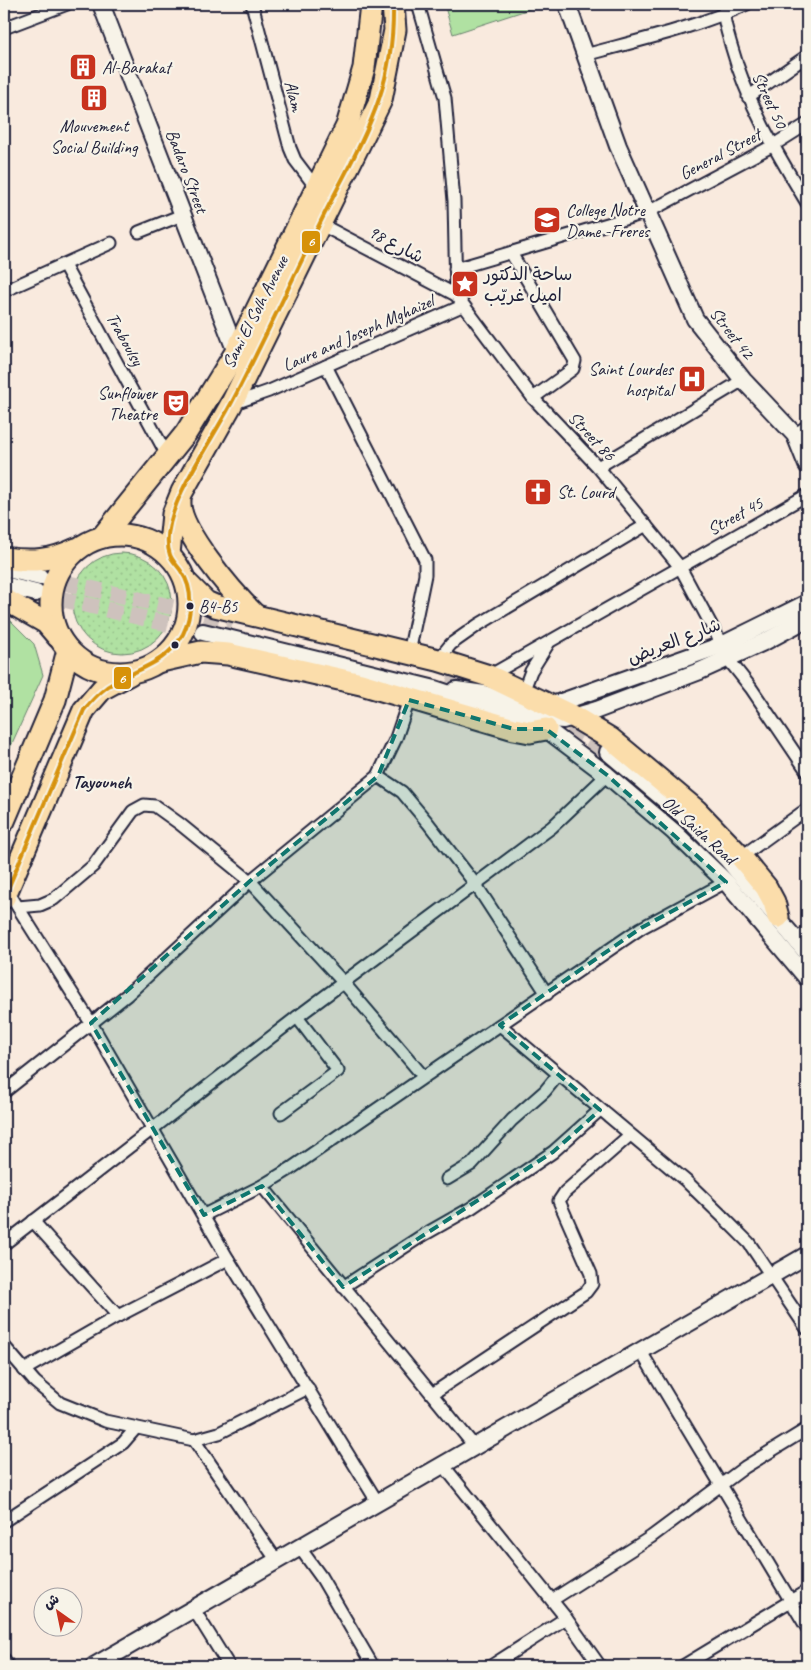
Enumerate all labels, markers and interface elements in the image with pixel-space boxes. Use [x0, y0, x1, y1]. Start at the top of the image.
building icon: Al-Barakat [68, 52, 98, 82]
place label: Al-Barakat [102, 56, 174, 78]
street label: Street 50 [747, 68, 793, 133]
street label: Alam [280, 78, 309, 115]
building icon: Mouvement Social Building [79, 83, 109, 113]
place label: Mouvement Social Building [51, 115, 139, 158]
street label: General Street [676, 122, 767, 185]
street label: Badaro Street [161, 126, 214, 218]
place label: College Notre Dame -Freres [566, 199, 651, 242]
school or university icon: College Notre Dame -Freres [532, 205, 562, 235]
street label: شارع 98 [364, 220, 427, 269]
line badge: 6 [301, 230, 321, 254]
text: 6 [308, 233, 316, 250]
street label: Sami El Solh Avenue [217, 251, 293, 372]
place label: ساحة الدكتور اميل غريّب [482, 263, 573, 306]
place icon: ساحة الدكتور اميل غريّب [450, 269, 480, 299]
street label: Laure and Joseph Mghaizel [279, 289, 440, 376]
street label: Street 42 [705, 303, 760, 365]
street label: Traboulsy [102, 309, 149, 371]
place label: Saint Lourdes hospital [589, 358, 676, 401]
hospital icon: Saint Lourdes hospital [677, 364, 707, 394]
place label: Sunflower Theatre [98, 382, 159, 425]
theatre icon: Sunflower Theatre [161, 388, 191, 418]
street label: Street 86 [564, 407, 621, 466]
church icon: St. Lourd [523, 477, 553, 507]
place label: St. Lourd [557, 481, 617, 503]
street label: Street 45 [704, 491, 767, 540]
place label: B4-B5 [199, 596, 239, 617]
marker: B4-B5 [185, 601, 195, 611]
street label: شارع العريض [624, 613, 724, 670]
unlabelled marker [170, 640, 180, 650]
line badge: 6 [113, 666, 132, 690]
text: 6 [119, 670, 127, 687]
district label: Tayouneh [72, 770, 133, 794]
street label: Old Saida Road [657, 791, 743, 871]
north arrow [32, 1588, 82, 1638]
text: ش [40, 1590, 62, 1613]

